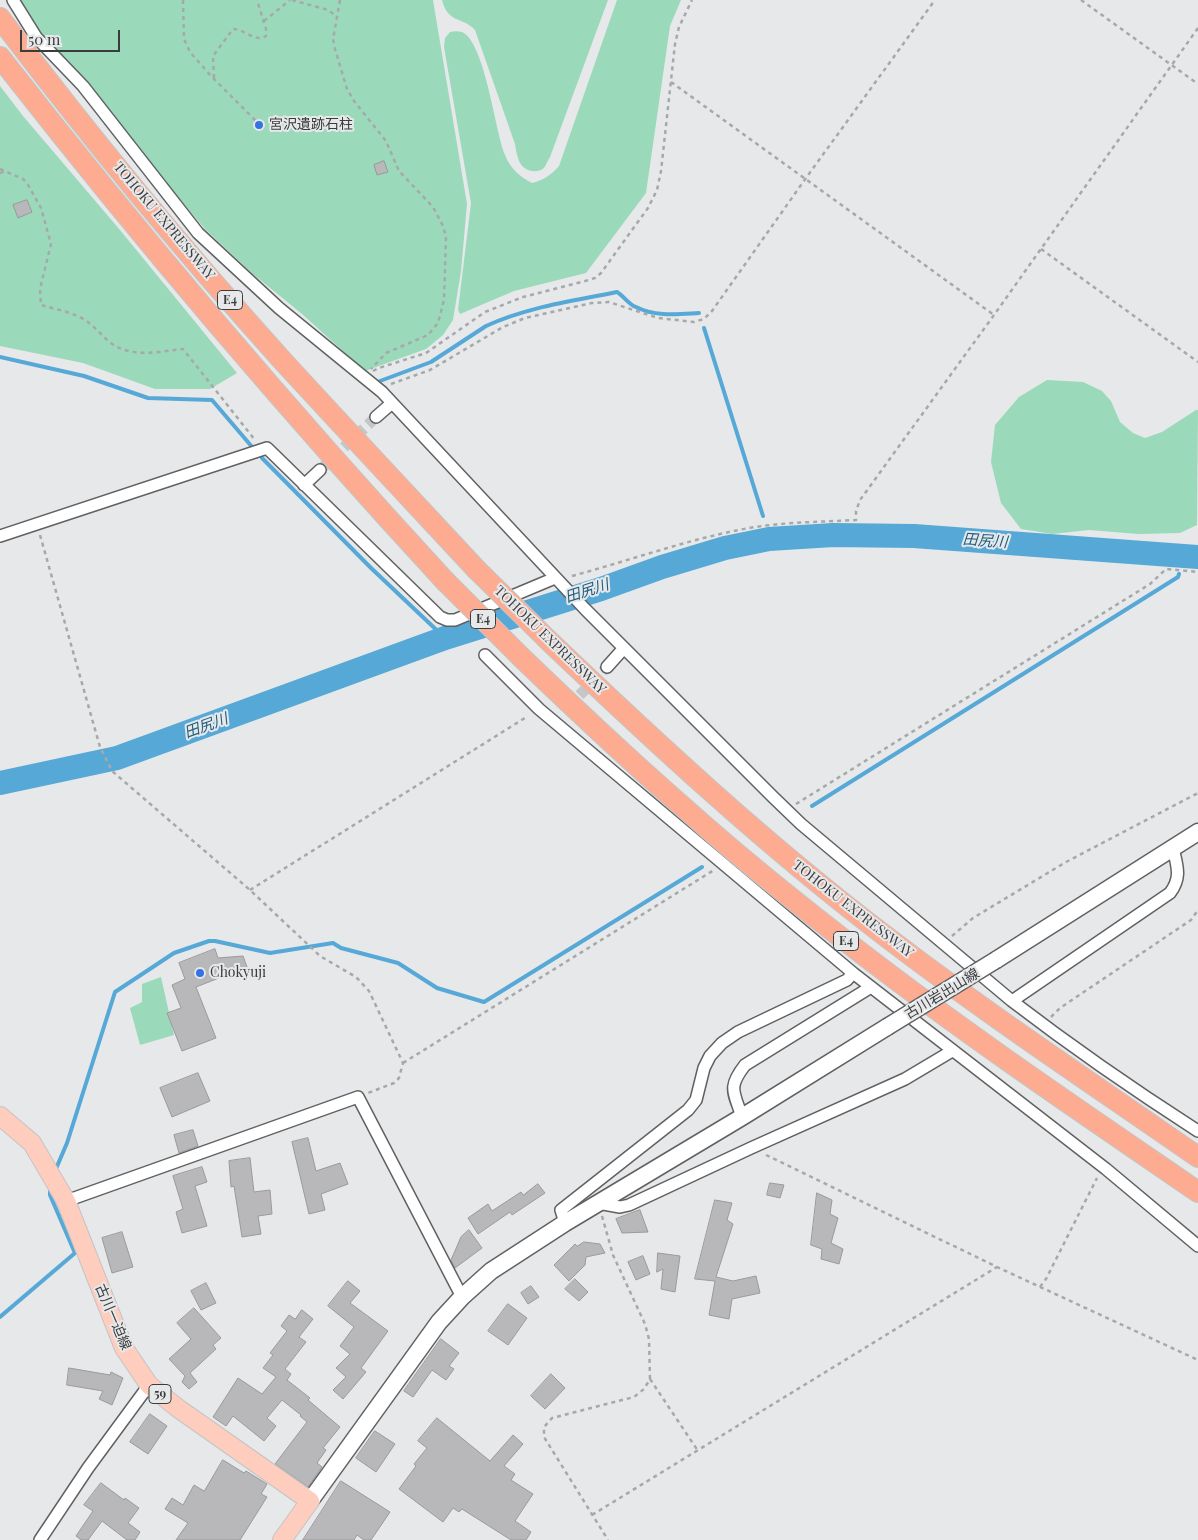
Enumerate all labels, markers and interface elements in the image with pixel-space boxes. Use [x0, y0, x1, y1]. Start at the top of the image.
scale bar [22, 20, 122, 52]
text: 50 m [28, 29, 60, 49]
place label: 宮沢遺跡石柱 [269, 117, 353, 133]
marker: 宮沢遺跡石柱 [253, 119, 265, 131]
street label: TOHOKU EXPRESSWAY [110, 159, 218, 283]
road number: E4 [218, 290, 242, 310]
water label: 田尻川 [962, 530, 1008, 552]
water label: 田尻川 [563, 575, 611, 607]
street label: TOHOKU EXPRESSWAY [491, 582, 609, 698]
road number: E4 [470, 610, 496, 628]
water label: 田尻川 [182, 710, 230, 742]
street label: TOHOKU EXPRESSWAY [789, 857, 917, 961]
road number: E4 [834, 931, 858, 950]
place label: Chokyuji [210, 965, 266, 981]
street label: 古川岩出山線 [902, 965, 982, 1023]
marker: Chokyuji [194, 967, 206, 979]
street label: 古川一迫線 [92, 1282, 134, 1352]
road number: 59 [149, 1385, 171, 1404]

